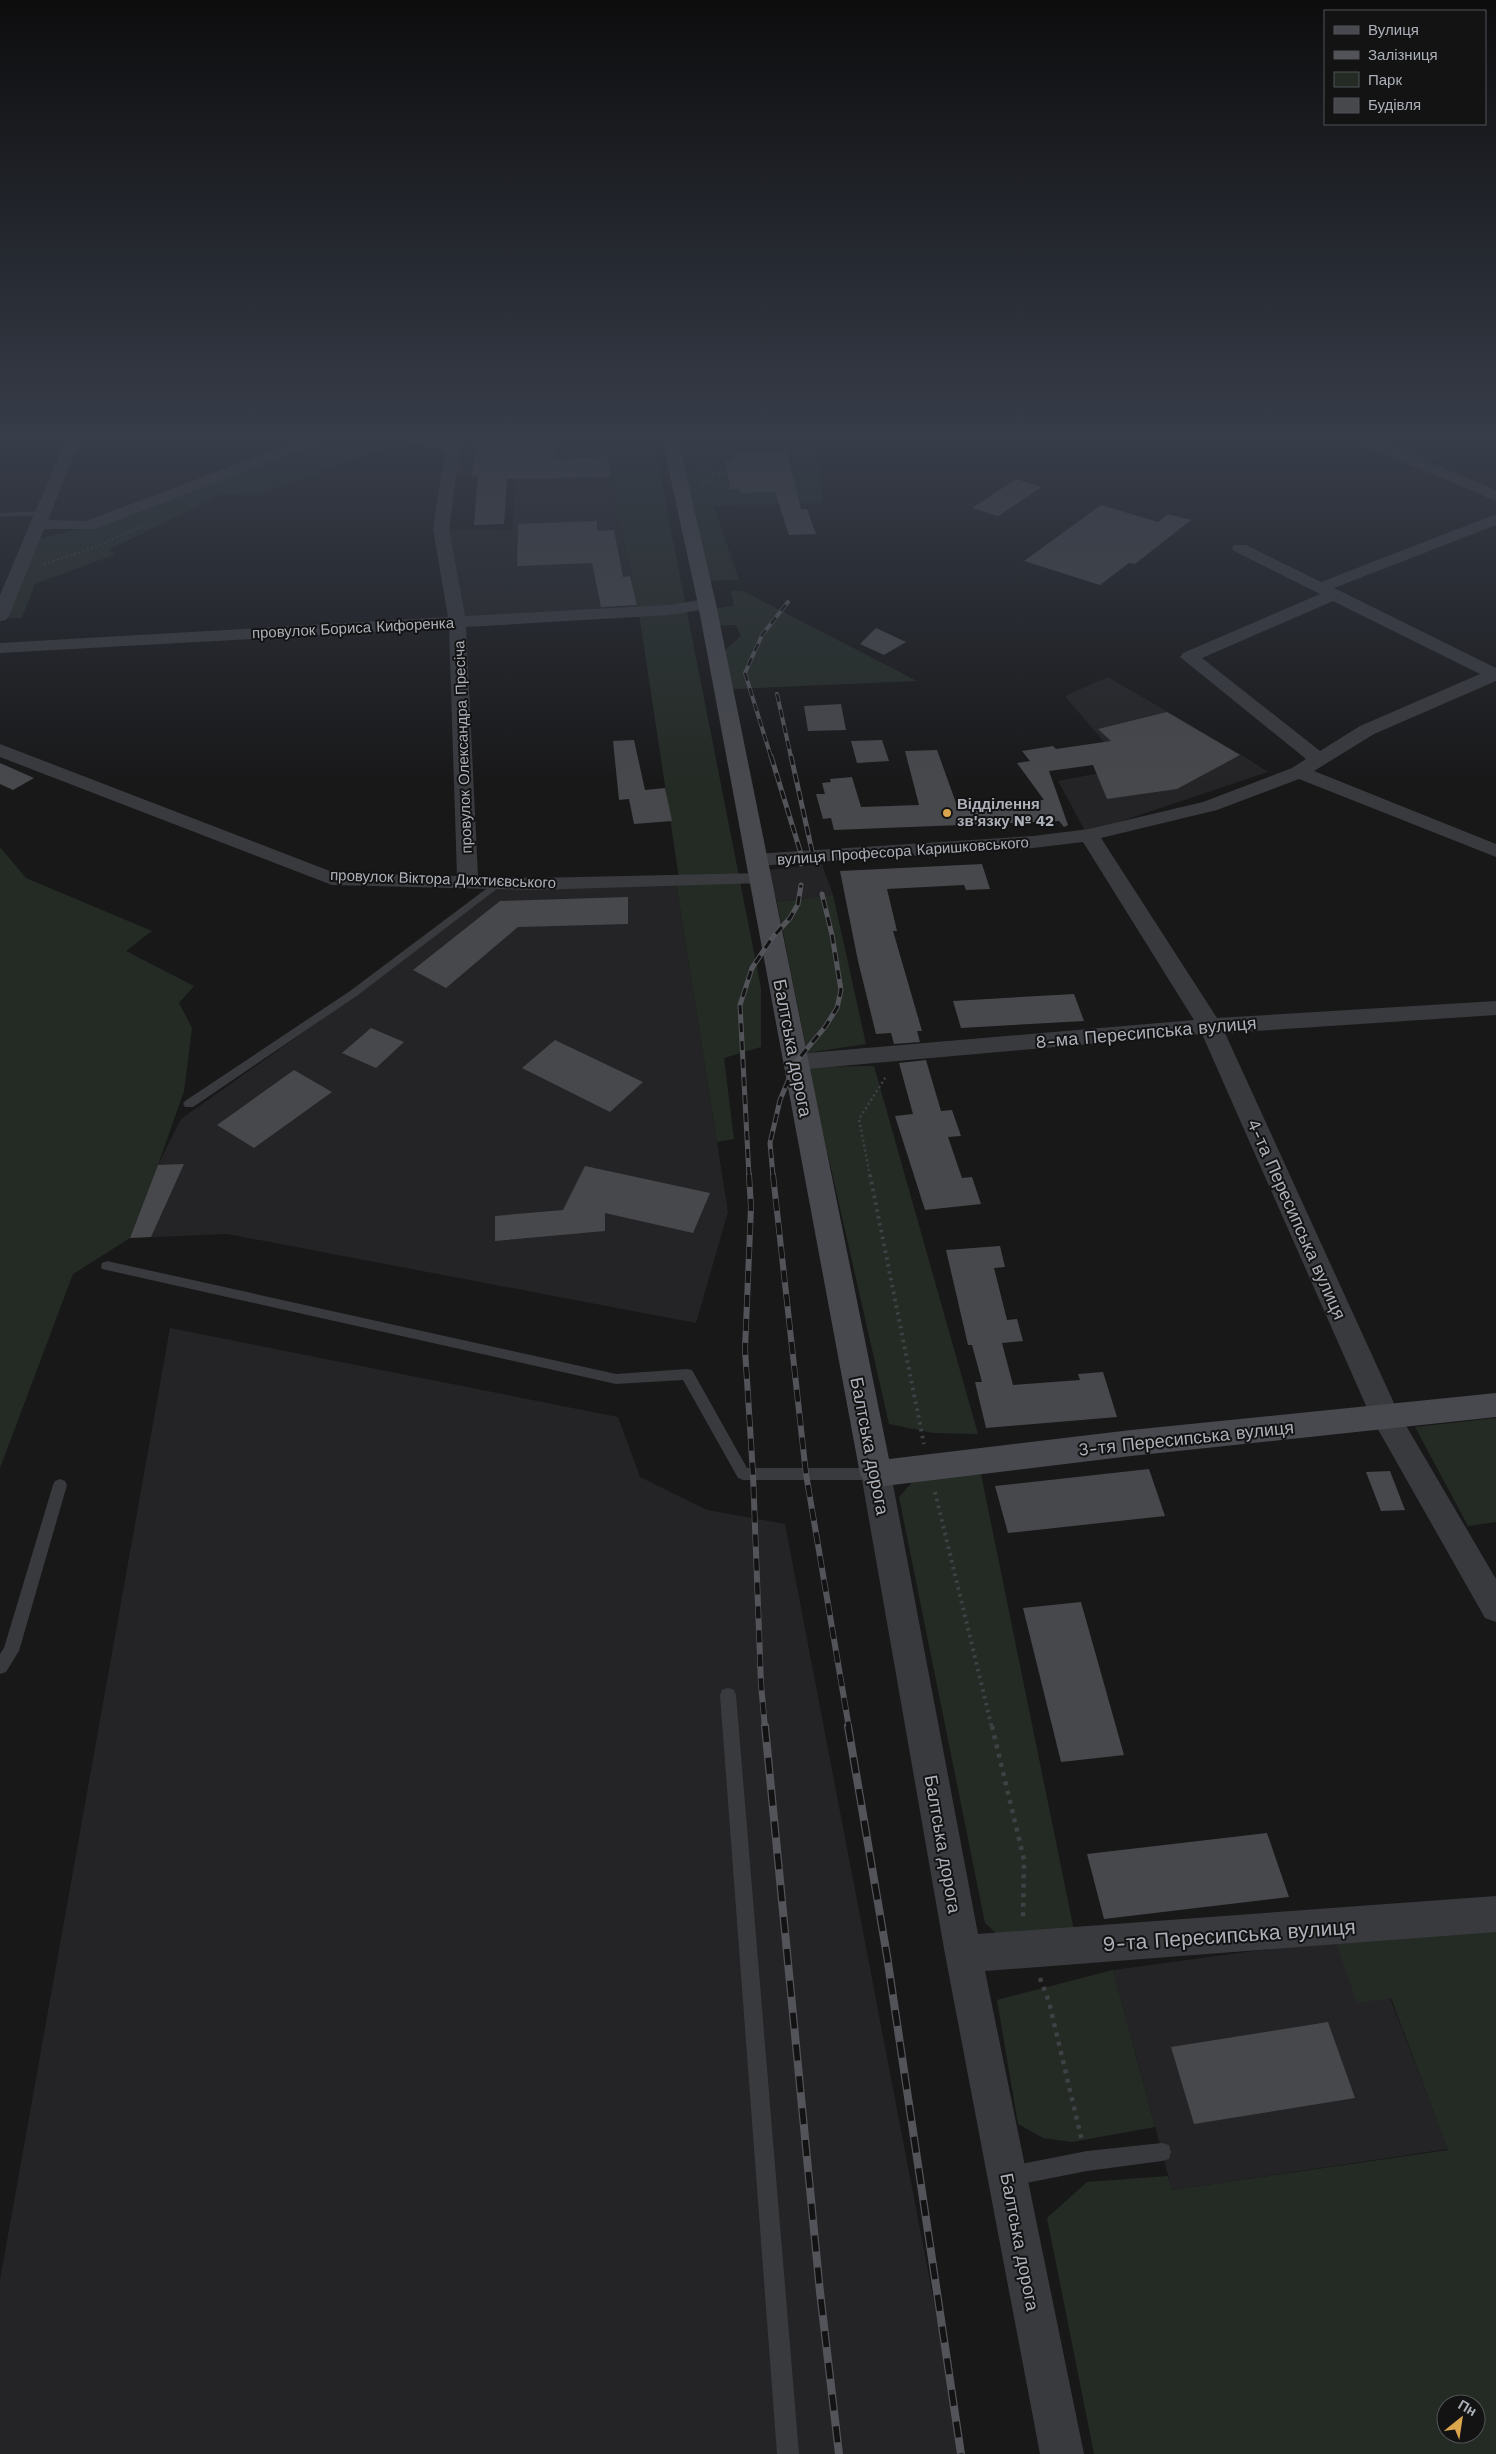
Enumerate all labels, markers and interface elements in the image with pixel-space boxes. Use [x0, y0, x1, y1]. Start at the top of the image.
legend [1324, 10, 1486, 125]
text: Вулиця [1368, 21, 1419, 39]
text: Залізниця [1368, 46, 1438, 64]
text: Парк [1368, 71, 1402, 89]
text: Будівля [1368, 96, 1421, 114]
street label: провулок Бориса Кифоренка [251, 614, 455, 642]
street label: провулок Олександра Пресіча [450, 640, 476, 854]
place label: Відділення зв'язку № 42 [957, 795, 1054, 830]
marker: Відділення зв'язку № 42 [941, 807, 953, 819]
street label: вулиця Професора Каришковського [777, 833, 1029, 869]
street label: провулок Віктора Дихтиєвського [330, 866, 556, 892]
street label: Балтська дорога [769, 977, 817, 1120]
street label: 8-ма Пересипська вулиця [1035, 1012, 1257, 1052]
street label: 4-та Пересипська вулиця [1243, 1115, 1351, 1323]
street label: Балтська дорога [846, 1375, 894, 1518]
street label: 3-тя Пересипська вулиця [1077, 1416, 1295, 1460]
street label: Балтська дорога [921, 1773, 966, 1916]
street label: 9-та Пересипська вулиця [1102, 1914, 1356, 1956]
street label: Балтська дорога [996, 2171, 1044, 2314]
north arrow [1436, 2394, 1486, 2444]
text: Пн [1455, 2396, 1480, 2419]

